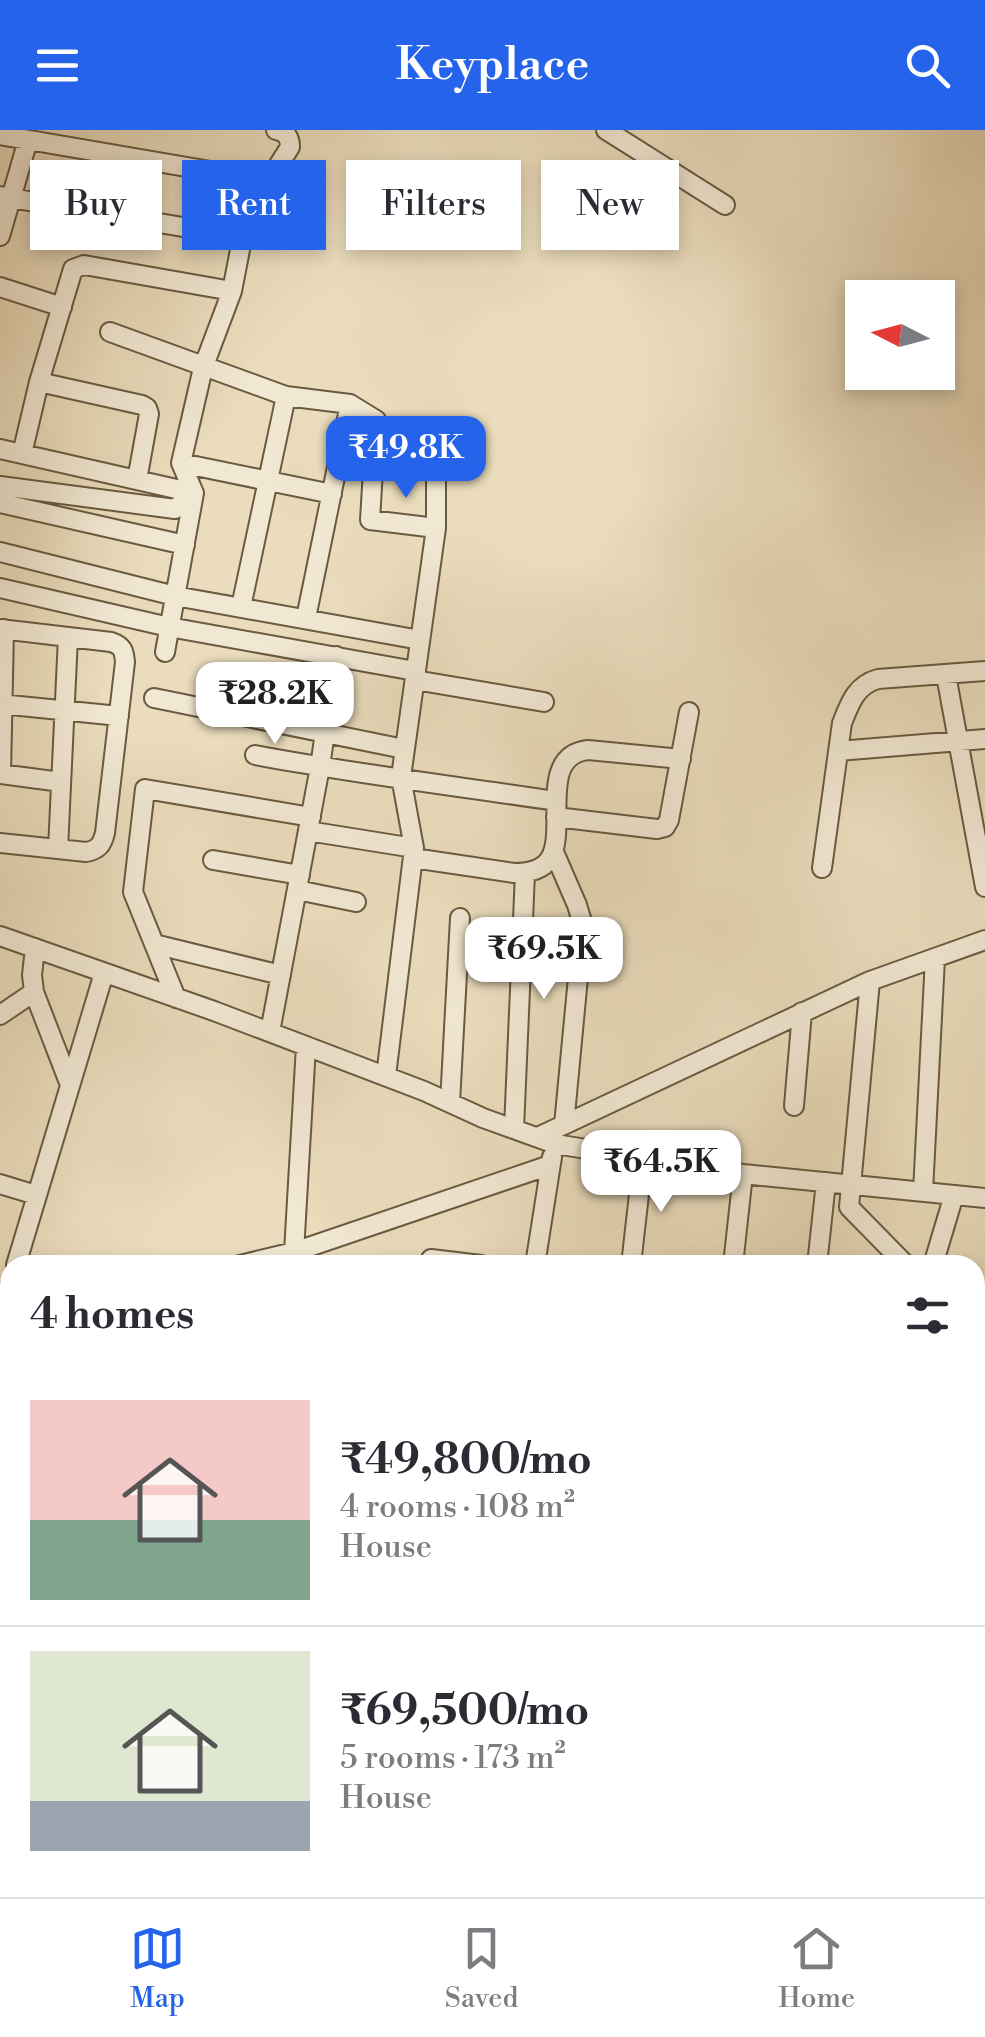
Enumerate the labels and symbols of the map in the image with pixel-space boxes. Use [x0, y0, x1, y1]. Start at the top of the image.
north arrow [845, 280, 955, 390]
pin: ₹49.8K [325, 416, 487, 501]
pin: ₹28.2K [194, 662, 356, 747]
pin: ₹69.5K [463, 917, 625, 1002]
pin: ₹64.5K [580, 1130, 742, 1215]

